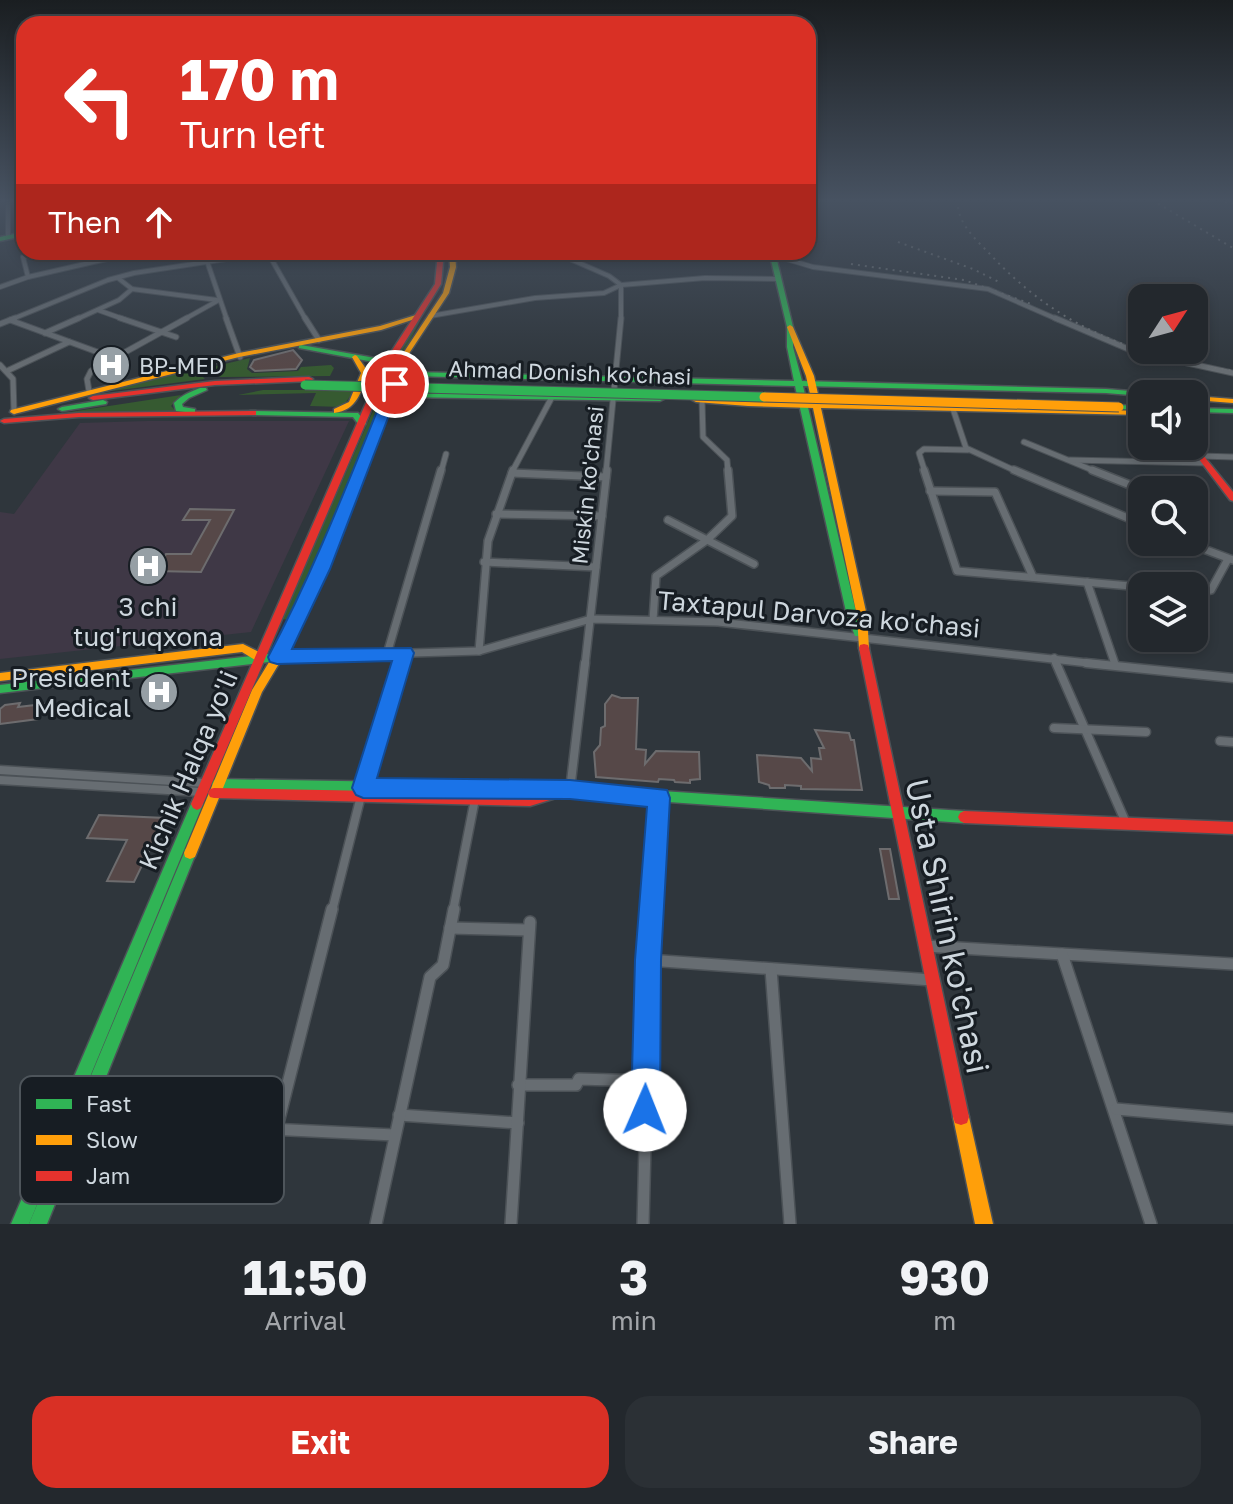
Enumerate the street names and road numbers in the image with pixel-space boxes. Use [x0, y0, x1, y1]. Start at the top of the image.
street label: Ahmad Donish ko'chasi [448, 354, 692, 390]
street label: Miskin ko'chasi [565, 405, 609, 565]
street label: Taxtapul Darvoza ko'chasi [657, 584, 981, 644]
street label: Kichik Halqa yo'li [132, 666, 244, 874]
street label: Usta Shirin ko'chasi [898, 775, 998, 1077]

